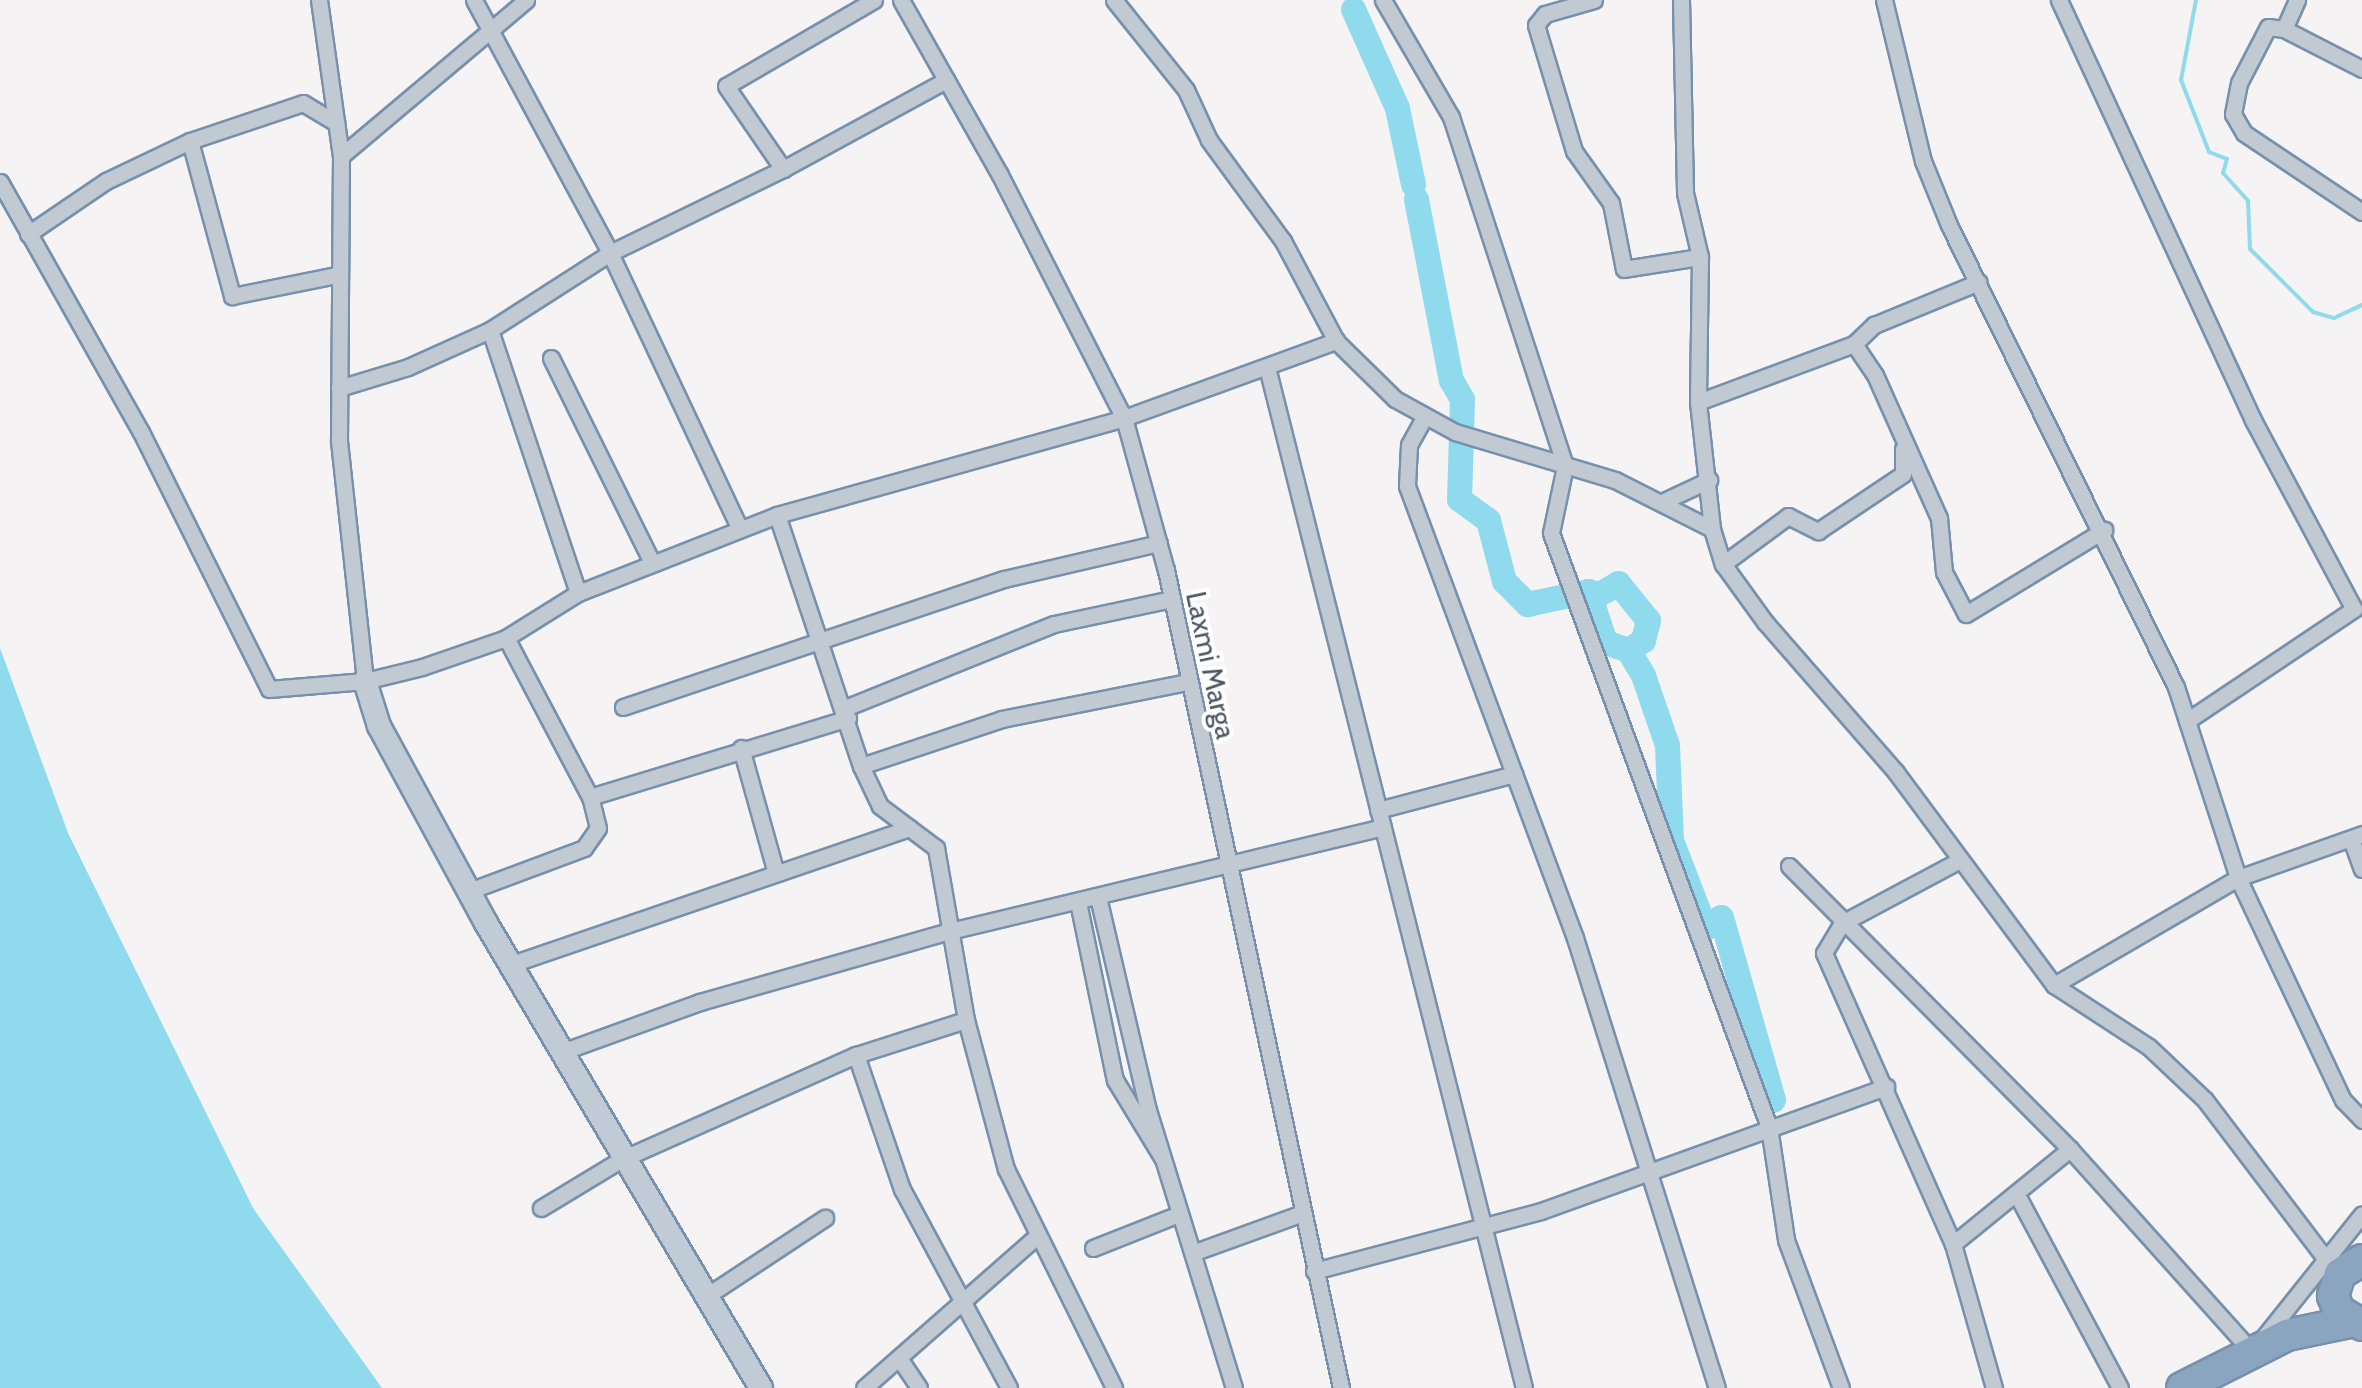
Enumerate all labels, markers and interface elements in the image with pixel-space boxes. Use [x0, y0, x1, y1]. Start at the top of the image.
street label: Laxmi Marga [1179, 588, 1243, 742]

